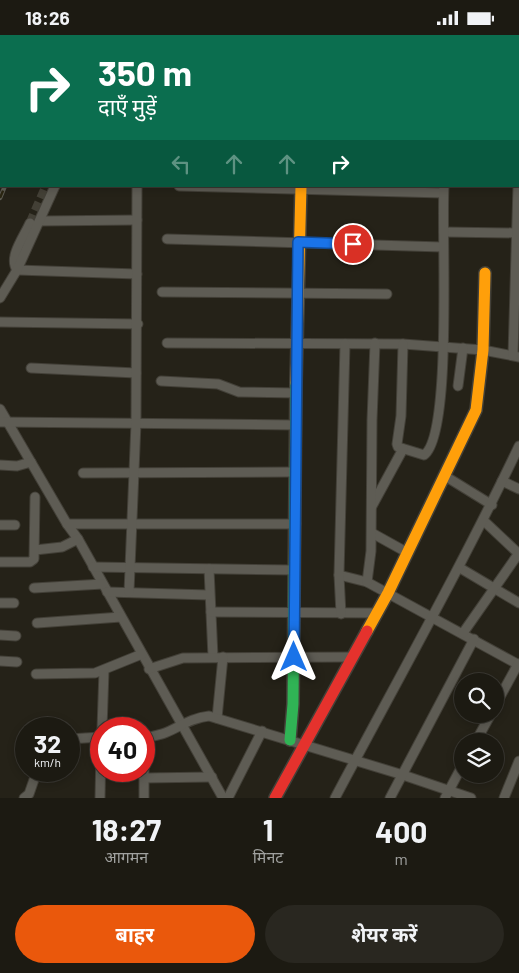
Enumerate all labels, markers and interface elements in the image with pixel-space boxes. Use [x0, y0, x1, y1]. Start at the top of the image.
text: 18:26 [25, 6, 70, 29]
text: 350 m [98, 51, 192, 93]
icon: right [15, 55, 80, 120]
text: दाएँ मुड़ें [98, 93, 157, 119]
icon: left [167, 150, 195, 178]
icon: ahead [220, 150, 248, 178]
icon: ahead [273, 150, 301, 178]
icon: right [326, 150, 354, 178]
pin [332, 223, 374, 265]
icon: arrive [339, 230, 367, 258]
position arrow [267, 630, 319, 682]
map controls [454, 673, 504, 783]
button: search [454, 673, 504, 723]
speed limit sign: 40 [90, 717, 155, 782]
text: 32 [34, 728, 61, 758]
button: layers [454, 733, 504, 783]
text: km/h [34, 755, 61, 769]
text: 18:27 [92, 811, 161, 847]
text: 1 [263, 811, 273, 847]
text: 400 [375, 813, 427, 849]
text: आगमन [104, 847, 148, 866]
text: मिनट [253, 847, 283, 866]
text: m [395, 849, 408, 868]
button: बाहर [15, 905, 255, 963]
button: शेयर करें [265, 905, 504, 963]

